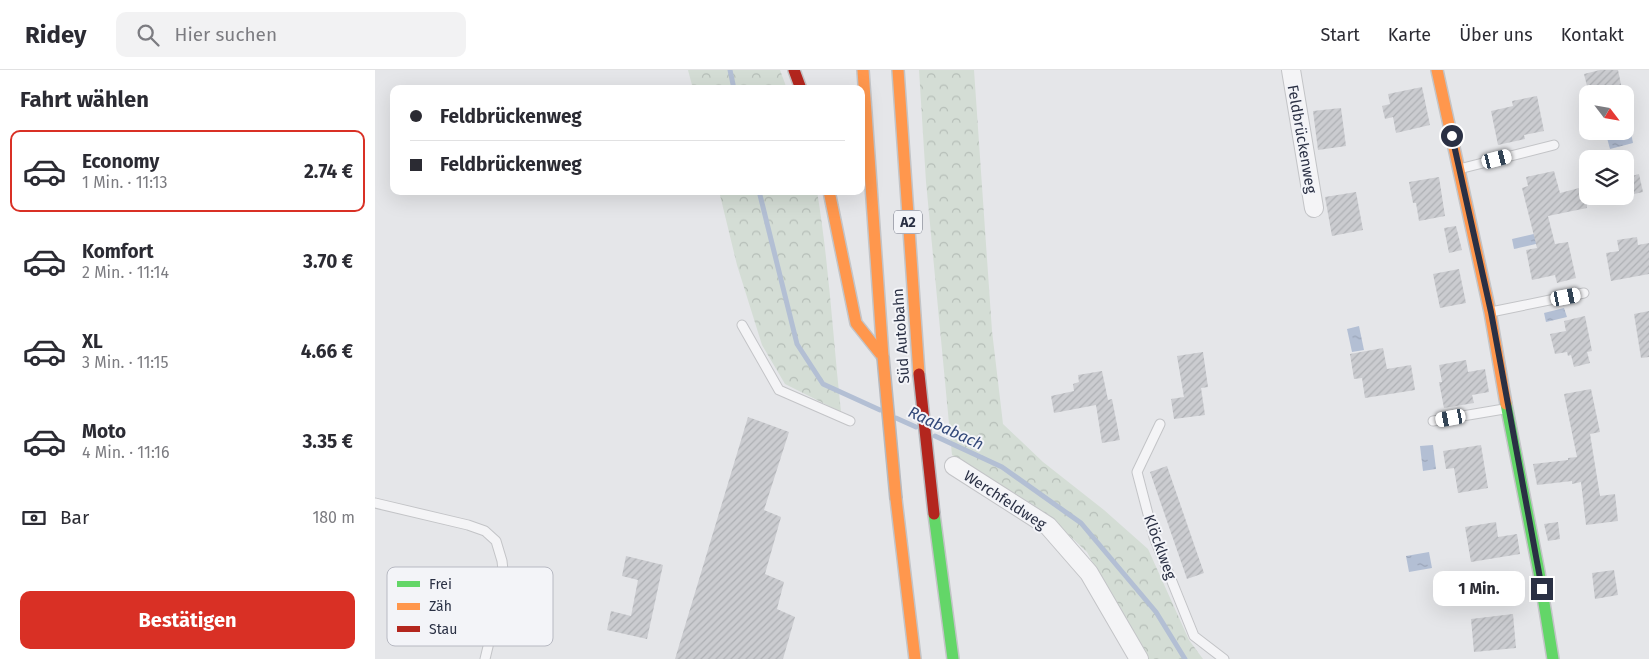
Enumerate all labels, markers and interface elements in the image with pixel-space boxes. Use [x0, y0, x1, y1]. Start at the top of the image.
search box [116, 12, 466, 57]
text: Ridey [25, 21, 86, 49]
icon: search [134, 21, 162, 49]
text: Hier suchen [174, 23, 277, 46]
text: Start [1320, 24, 1360, 46]
text: Karte [1388, 24, 1431, 46]
text: Über uns [1459, 24, 1533, 46]
text: Kontakt [1561, 24, 1624, 46]
street label: Feldbrückenweg [1284, 83, 1320, 195]
north arrow [1579, 85, 1634, 140]
map controls [1579, 85, 1634, 205]
text: Fahrt wählen [20, 86, 149, 113]
text: Feldbrückenweg [440, 105, 582, 128]
route start [1441, 125, 1463, 147]
car [1480, 148, 1513, 170]
icon: car [22, 149, 67, 194]
text: Economy [82, 150, 159, 173]
button: layers [1579, 150, 1634, 205]
text: Feldbrückenweg [440, 153, 582, 176]
text: 2.74 € [304, 160, 353, 183]
text: 1 Min. · 11:13 [82, 173, 167, 192]
road number: A2 [894, 210, 922, 233]
icon: car [22, 239, 67, 284]
text: Komfort [82, 240, 153, 263]
text: 3.70 € [303, 250, 353, 273]
text: 2 Min. · 11:14 [82, 263, 169, 282]
car [1549, 287, 1582, 307]
street label: Süd Autobahn [889, 288, 913, 384]
icon: car [22, 329, 67, 374]
text: XL [82, 330, 103, 353]
text: 4.66 € [301, 340, 353, 363]
text: 3 Min. · 11:15 [82, 353, 169, 372]
water label: Raababach [905, 402, 987, 454]
car [1434, 408, 1467, 428]
icon: car [22, 419, 67, 464]
text: Moto [82, 420, 126, 443]
text: 3.35 € [302, 430, 353, 453]
text: 4 Min. · 11:16 [82, 443, 170, 462]
street label: Werchfeldweg [960, 467, 1050, 533]
icon: cash [20, 504, 48, 532]
text: Bar [60, 506, 89, 529]
text: 180 m [312, 508, 355, 527]
street label: Klöcklweg [1140, 512, 1180, 582]
legend [387, 567, 553, 646]
callout: 1 Min. [1432, 572, 1525, 606]
text: Frei [429, 576, 452, 593]
route end [1531, 578, 1553, 600]
text: 1 Min. [1458, 579, 1500, 598]
button: Bestätigen [20, 591, 355, 649]
text: Zäh [429, 598, 452, 615]
text: Stau [429, 621, 457, 638]

